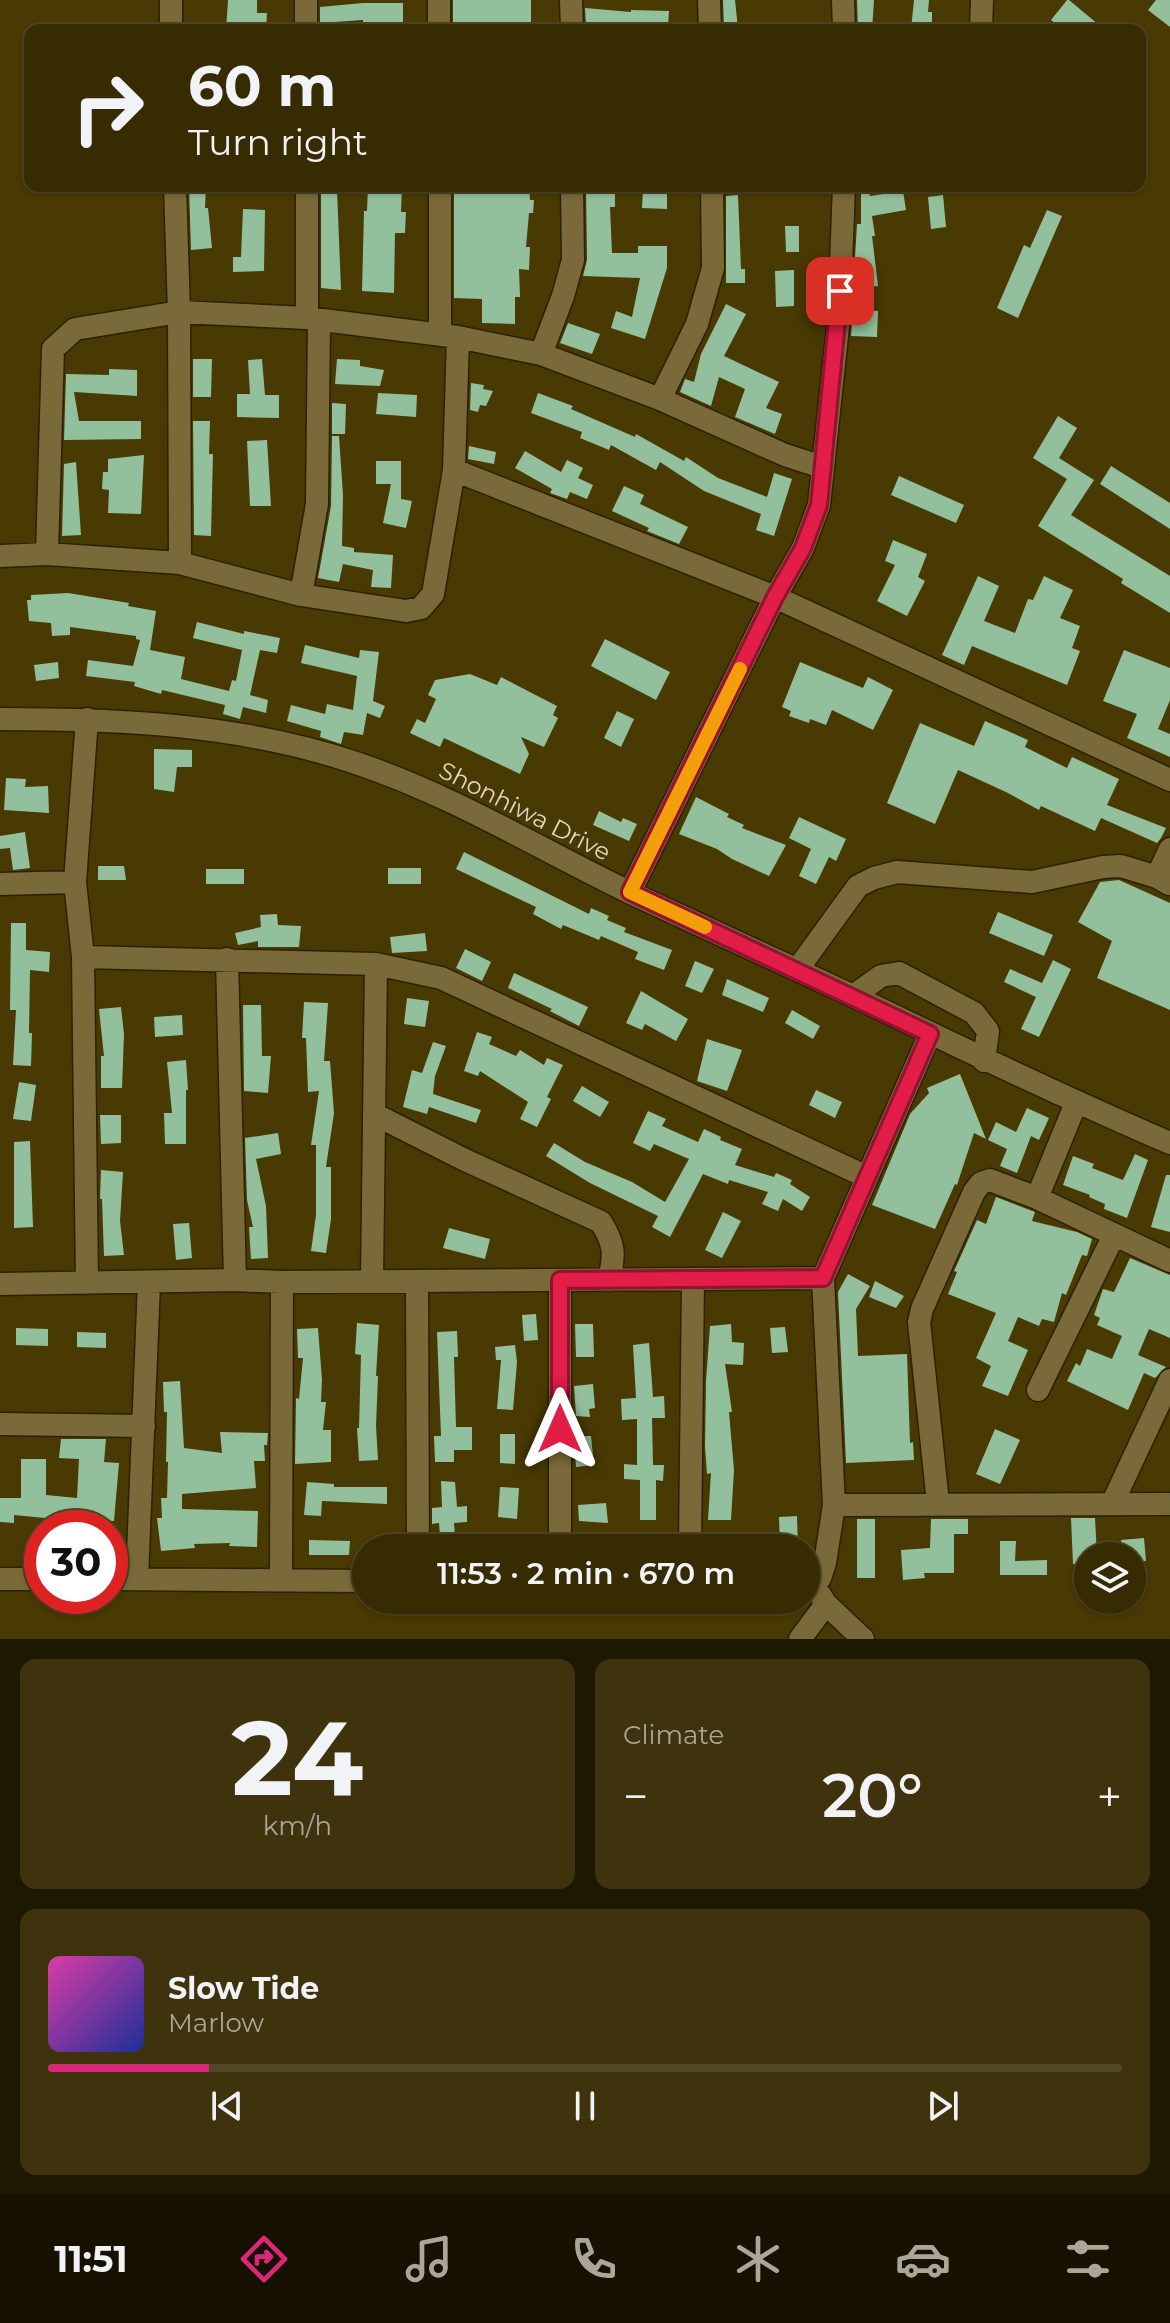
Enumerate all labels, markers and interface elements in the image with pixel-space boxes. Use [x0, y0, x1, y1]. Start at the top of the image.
text: 60 m [188, 52, 336, 120]
icon: right [56, 56, 160, 160]
text: Turn right [188, 120, 368, 164]
pin [806, 257, 874, 325]
icon: arrive [818, 269, 862, 313]
street label: Shonhiwa Drive [434, 755, 616, 867]
position arrow [518, 1387, 602, 1471]
speed limit sign: 30 [24, 1510, 128, 1614]
map controls [1074, 1542, 1146, 1614]
button: layers [1074, 1542, 1146, 1614]
text: 11:53 · 2 min · 670 m [437, 1555, 735, 1592]
text: 24 [232, 1694, 363, 1821]
text: Climate [623, 1719, 724, 1751]
text: 20° [822, 1759, 923, 1832]
text: − [623, 1769, 648, 1823]
text: + [1097, 1769, 1122, 1823]
text: km/h [263, 1810, 332, 1842]
text: Slow Tide [168, 1970, 319, 2007]
text: Marlow [168, 2007, 264, 2039]
icon: previous [205, 2084, 249, 2128]
icon: pause [563, 2084, 607, 2128]
icon: next [921, 2084, 965, 2128]
icon: directions [236, 2231, 292, 2287]
icon: music [401, 2231, 457, 2287]
icon: phone [566, 2231, 622, 2287]
icon: climate [730, 2231, 786, 2287]
icon: car [895, 2231, 951, 2287]
icon: filters [1060, 2231, 1116, 2287]
text: 11:51 [54, 2237, 128, 2281]

